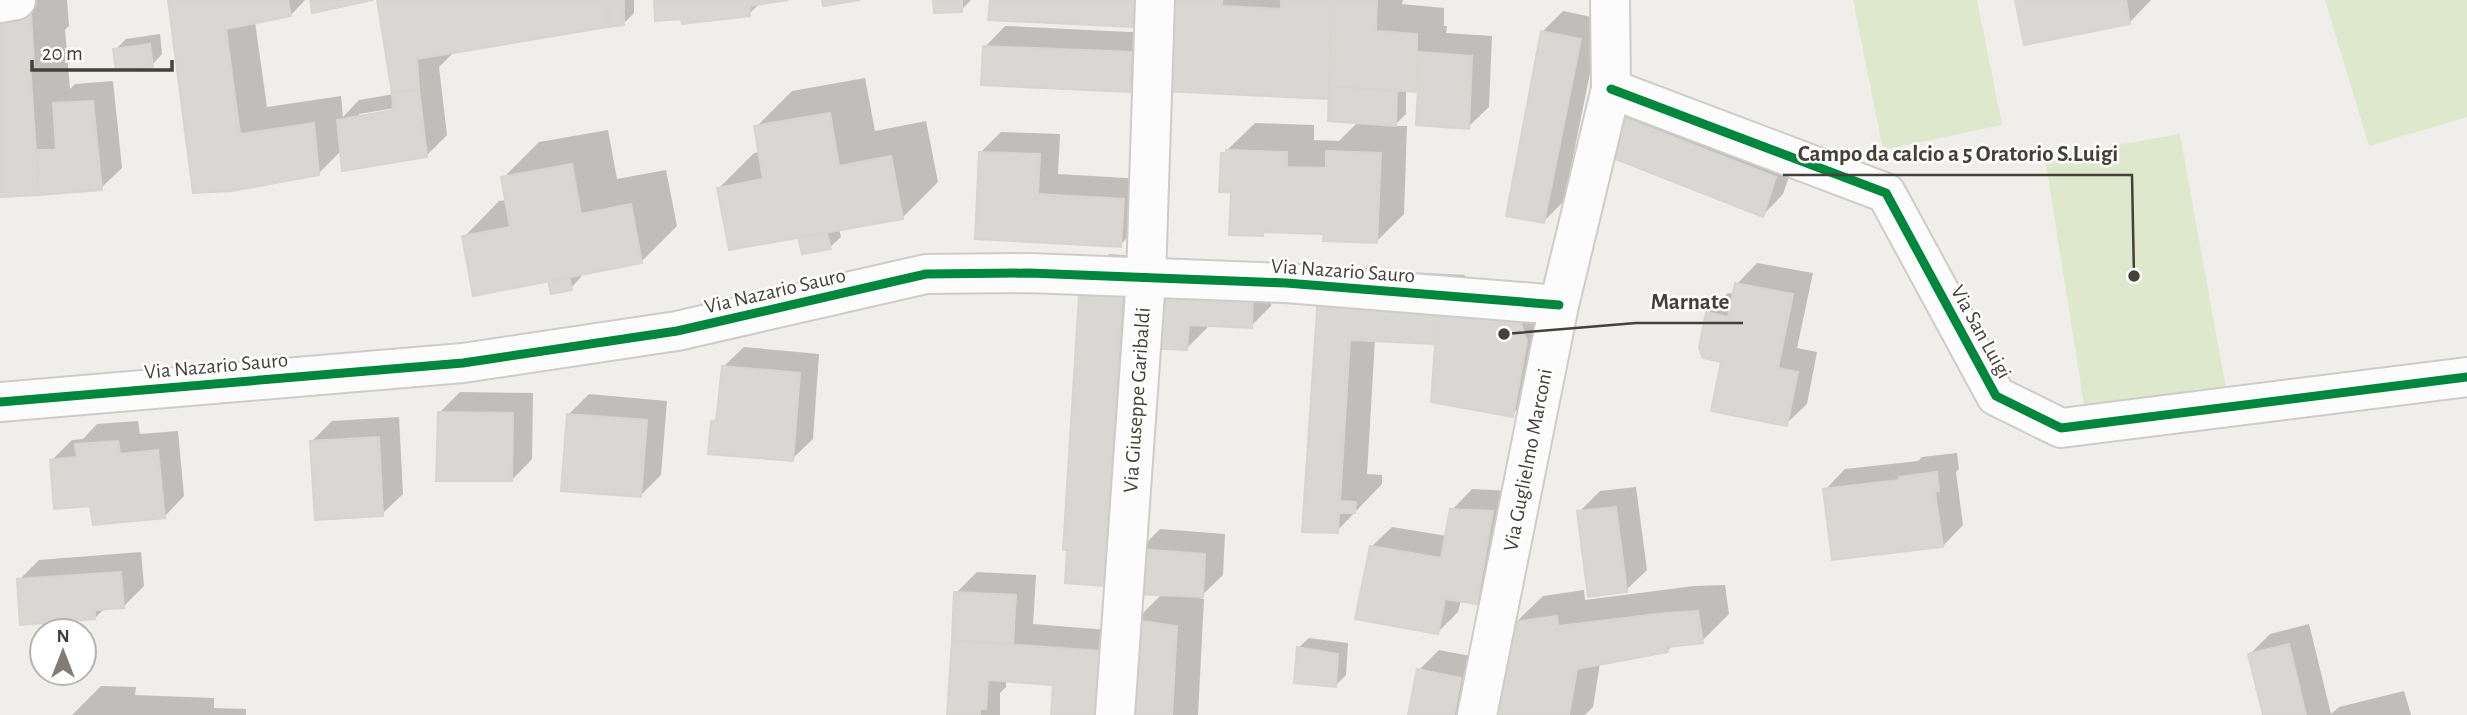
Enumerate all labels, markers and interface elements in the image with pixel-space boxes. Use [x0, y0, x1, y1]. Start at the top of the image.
scale bar [32, 28, 172, 72]
text: 20 m [42, 43, 83, 64]
callout: Campo da calcio a 5 Oratorio S.Luigi [1783, 131, 2132, 175]
text: Campo da calcio a 5 Oratorio S.Luigi [1798, 143, 2118, 166]
street label: Via Nazario Sauro [1270, 255, 1416, 287]
street label: Via Nazario Sauro [702, 265, 848, 317]
callout: Marnate [1636, 279, 1743, 323]
street label: Via San Luigi [1947, 282, 2015, 382]
text: Marnate [1651, 291, 1730, 314]
street label: Via Giuseppe Garibaldi [1120, 307, 1154, 493]
street label: Via Nazario Sauro [143, 349, 289, 383]
street label: Via Guglielmo Marconi [1500, 367, 1556, 553]
north arrow [28, 617, 98, 687]
text: N [56, 627, 70, 646]

